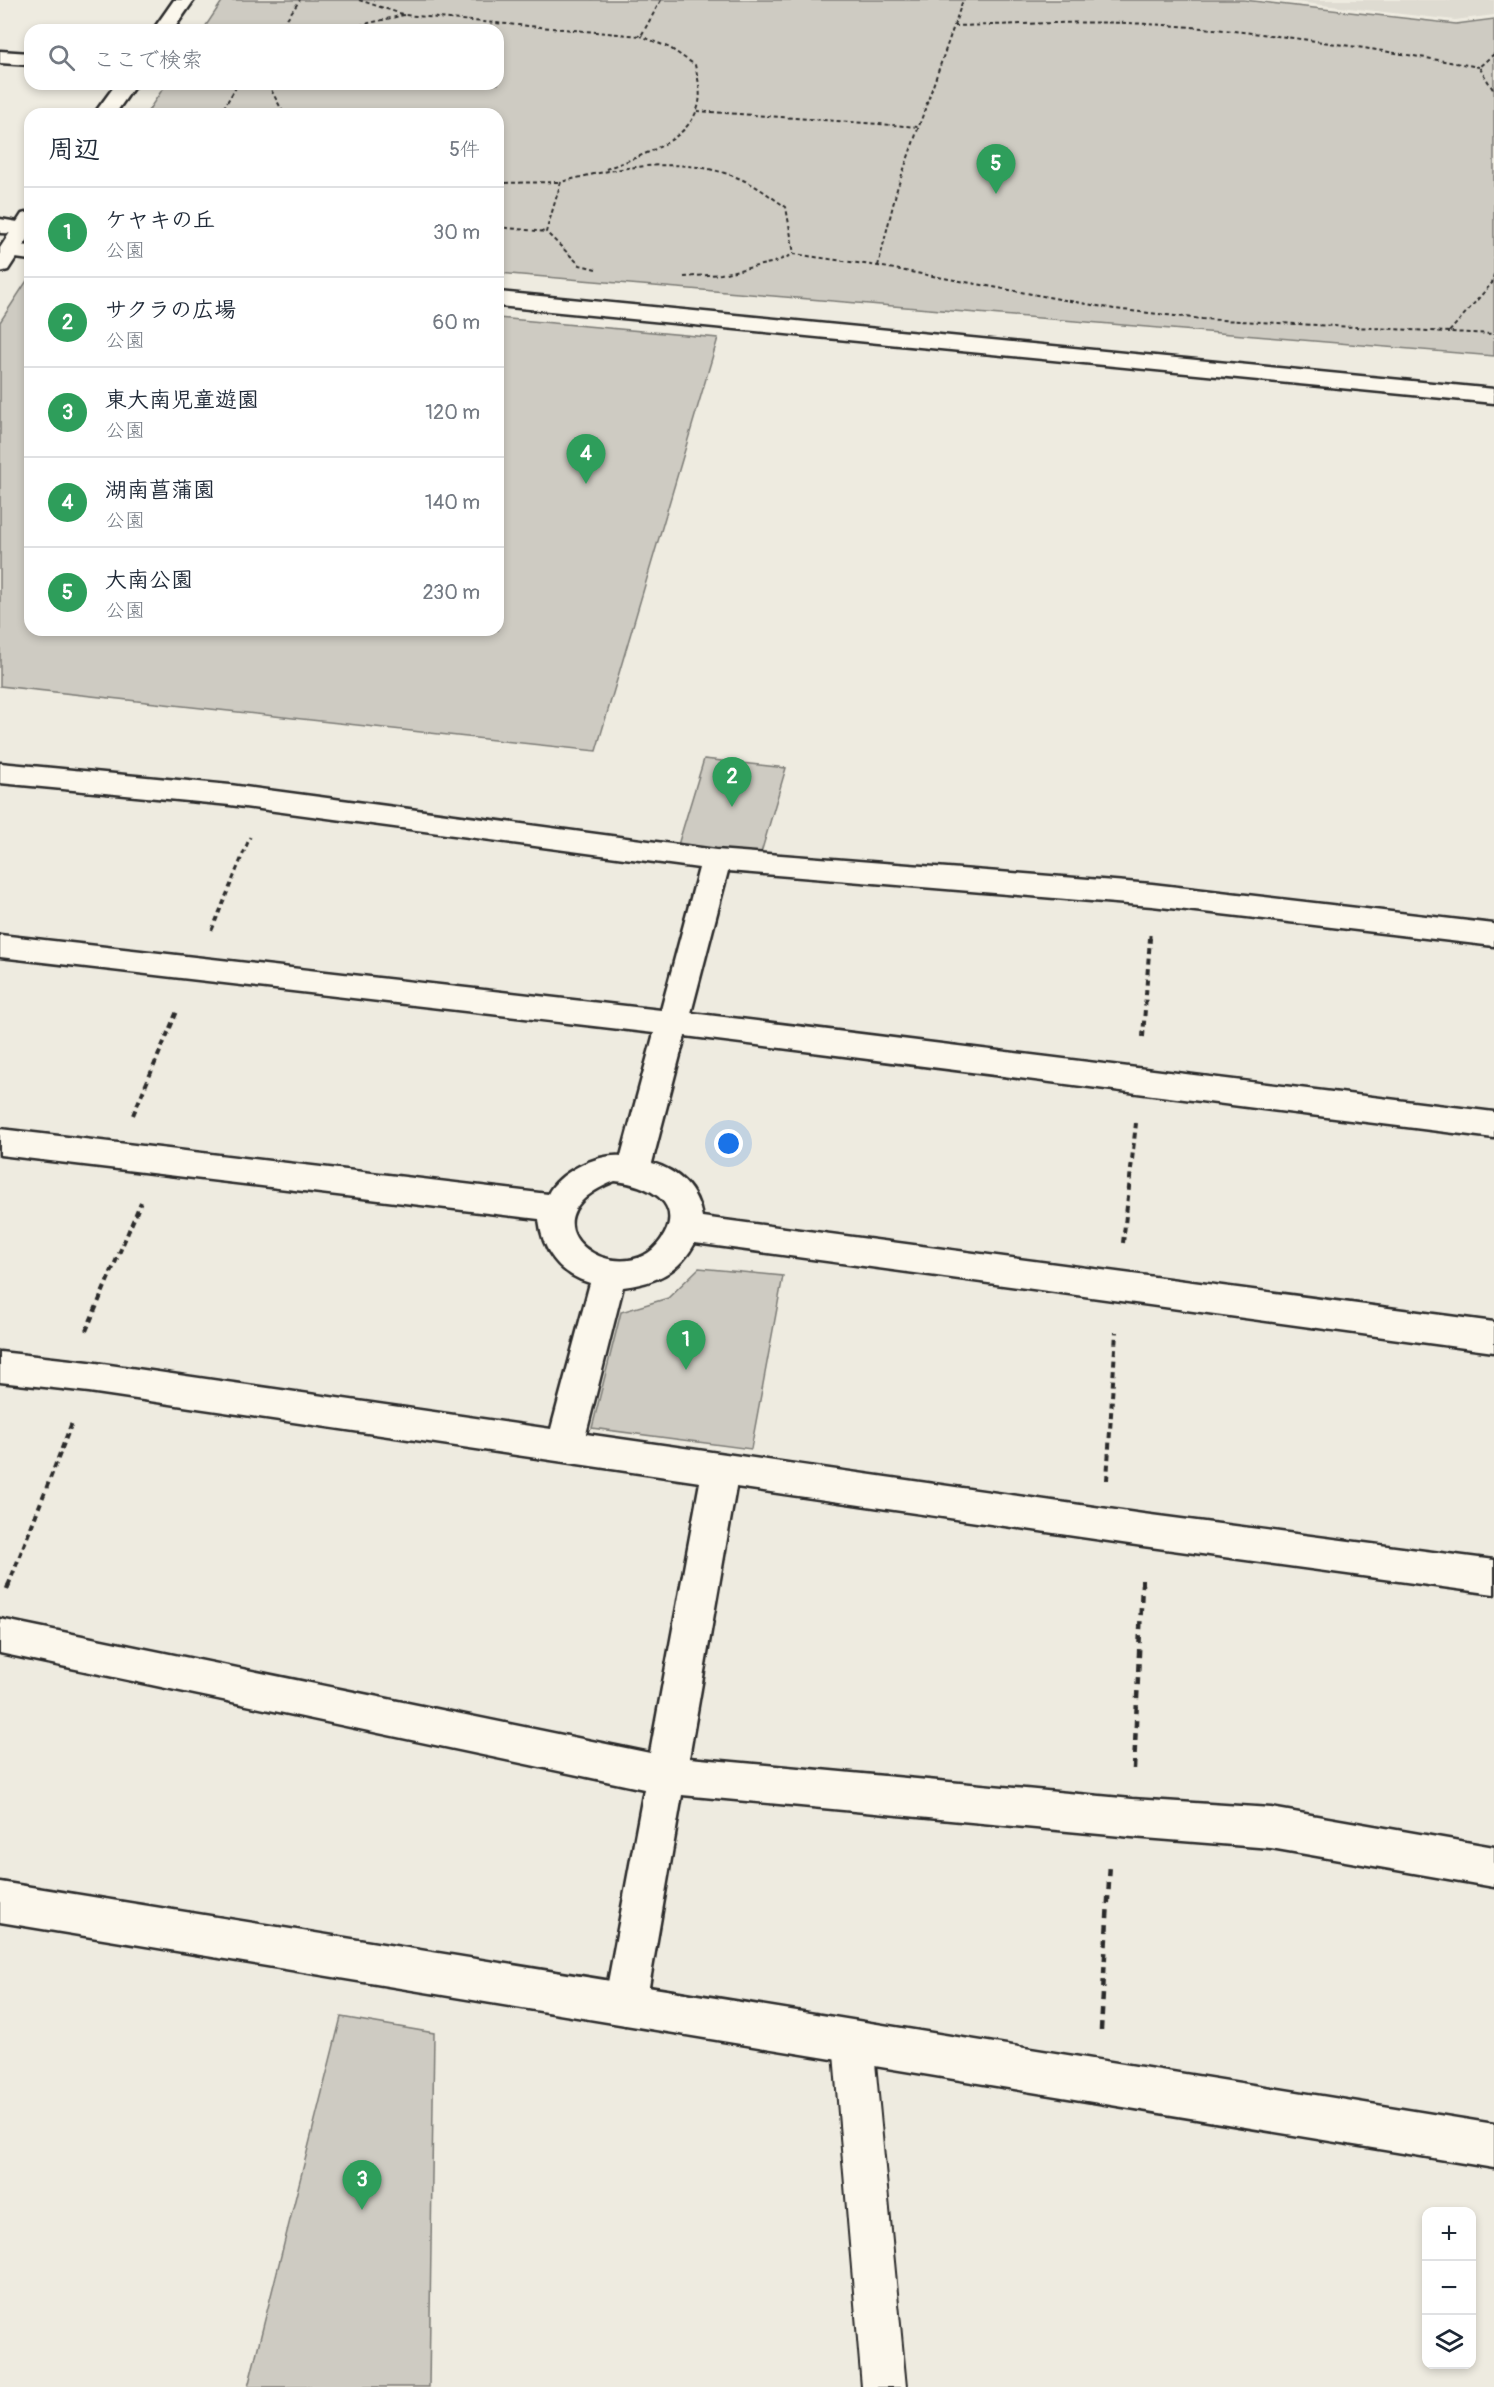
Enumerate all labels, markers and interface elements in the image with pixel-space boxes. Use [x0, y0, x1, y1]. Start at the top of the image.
search box [24, 24, 504, 90]
icon: search [45, 41, 78, 74]
text: ここで検索 [93, 46, 203, 74]
text: 周辺 [48, 134, 100, 166]
text: 5件 [449, 137, 480, 162]
pin: 5 [976, 144, 1016, 194]
text: ケヤキの丘 [105, 206, 215, 234]
text: 1 [64, 220, 71, 245]
text: 30 m [433, 220, 480, 245]
text: 公園 [105, 238, 145, 263]
text: サクラの広場 [105, 296, 236, 324]
text: 2 [62, 310, 73, 335]
text: 60 m [433, 310, 480, 335]
text: 公園 [105, 328, 145, 353]
text: 東大南児童遊園 [105, 386, 259, 414]
text: 3 [62, 400, 73, 425]
text: 120 m [425, 400, 480, 425]
text: 公園 [105, 418, 145, 443]
pin: 4 [566, 434, 606, 484]
text: 湖南菖蒲園 [105, 476, 215, 504]
text: 4 [62, 490, 73, 515]
text: 140 m [425, 490, 480, 515]
text: 公園 [105, 508, 145, 533]
text: 大南公園 [105, 566, 193, 594]
text: 5 [62, 580, 73, 605]
text: 230 m [423, 580, 480, 605]
text: 公園 [105, 598, 145, 623]
pin: 2 [712, 758, 752, 807]
your location [714, 1129, 743, 1158]
pin: 1 [666, 1320, 706, 1370]
pin: 3 [342, 2160, 382, 2210]
map controls [1422, 2207, 1476, 2369]
button: + [1422, 2207, 1476, 2261]
button: − [1422, 2261, 1476, 2315]
button: layers [1422, 2315, 1476, 2369]

